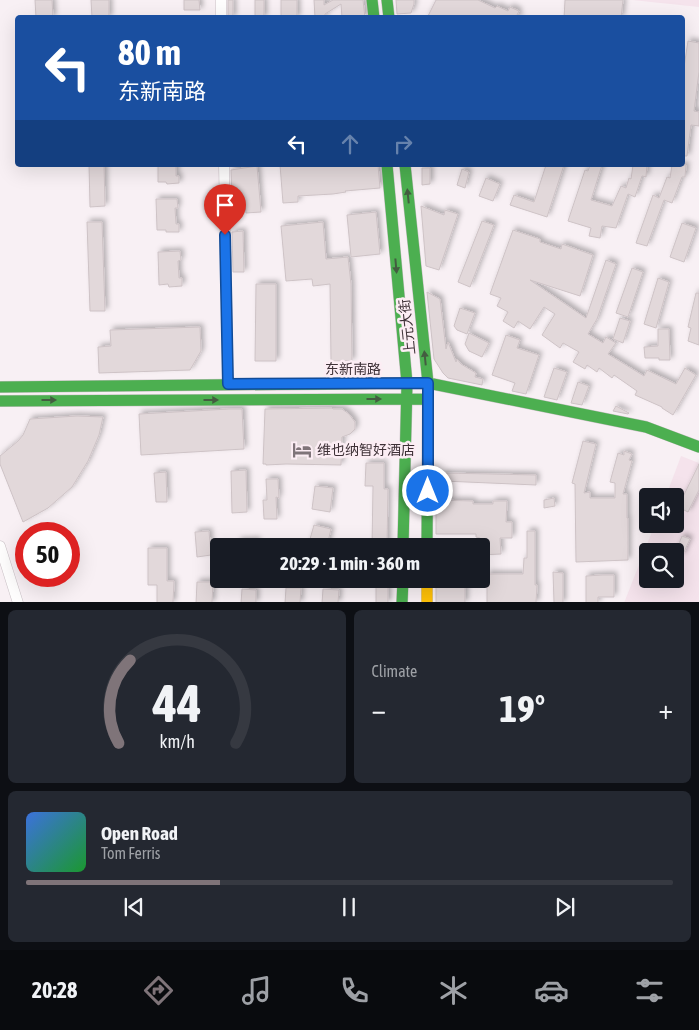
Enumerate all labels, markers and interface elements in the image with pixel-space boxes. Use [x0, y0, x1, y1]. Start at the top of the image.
text: 80 m [118, 32, 181, 72]
icon: left [35, 35, 100, 100]
text: 东新南路 [118, 78, 206, 104]
icon: left [283, 130, 311, 158]
icon: ahead [336, 130, 364, 158]
icon: right [389, 130, 417, 158]
pin [204, 184, 246, 235]
one-way arrow [404, 188, 412, 204]
icon: arrive [211, 191, 239, 219]
one-way arrow [392, 258, 400, 274]
street label: 上元大街 [396, 298, 418, 356]
one-way arrow [421, 349, 429, 365]
street label: 东新南路 [325, 361, 381, 377]
one-way arrow [366, 395, 382, 403]
one-way arrow [41, 396, 57, 404]
one-way arrow [203, 396, 219, 404]
hotel icon: 维也纳智好酒店 [291, 439, 313, 461]
place label: 维也纳智好酒店 [317, 442, 415, 458]
position arrow [401, 464, 453, 516]
map controls [639, 488, 684, 588]
button: sound [639, 488, 684, 533]
speed limit sign: 50 [15, 522, 80, 587]
button: search [639, 543, 684, 588]
text: 20:29 · 1 min · 360 m [280, 552, 420, 574]
text: Climate [372, 662, 417, 680]
text: 44 [151, 673, 201, 733]
text: 19° [499, 687, 545, 730]
text: − [372, 693, 386, 725]
text: + [658, 693, 673, 725]
text: km/h [159, 731, 194, 752]
text: Open Road [101, 822, 178, 844]
text: Tom Ferris [101, 844, 160, 862]
icon: previous [120, 893, 148, 921]
icon: pause [335, 893, 363, 921]
icon: next [551, 893, 579, 921]
icon: directions [141, 973, 176, 1008]
icon: music [239, 973, 274, 1008]
icon: phone [337, 973, 372, 1008]
icon: climate [436, 973, 471, 1008]
icon: car [534, 973, 569, 1008]
icon: filters [632, 973, 667, 1008]
text: 20:28 [32, 977, 77, 1003]

